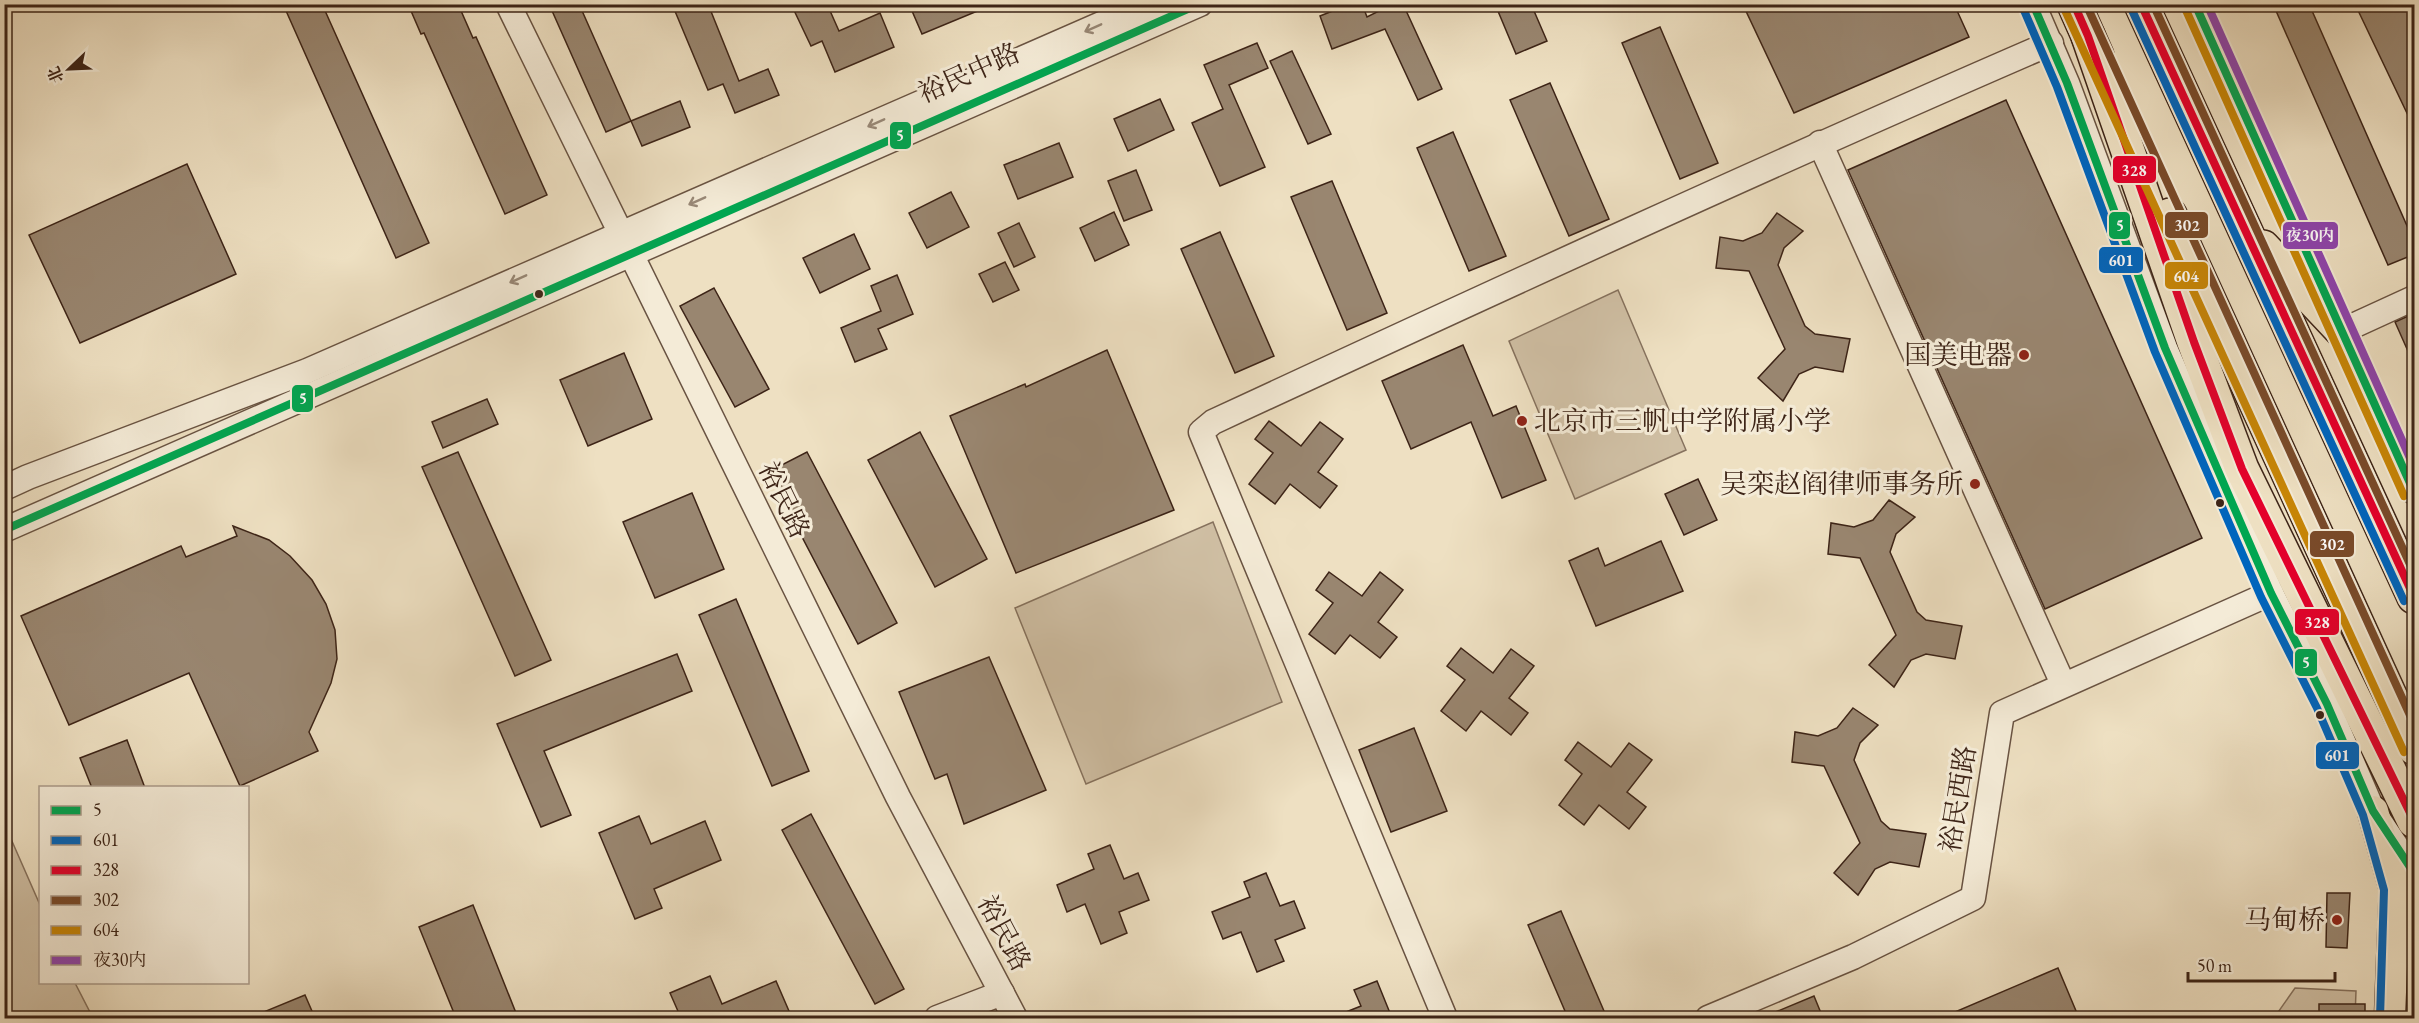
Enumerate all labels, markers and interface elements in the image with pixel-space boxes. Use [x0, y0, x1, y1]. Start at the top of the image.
one-way arrow [1084, 23, 1103, 34]
street label: 裕民中路 [912, 35, 1025, 110]
north arrow [39, 39, 99, 99]
text: 北 [43, 63, 68, 86]
one-way arrow [867, 118, 885, 129]
line badge: 5 [889, 121, 912, 150]
text: 5 [896, 125, 904, 146]
line badge: 328 [2112, 155, 2157, 184]
text: 328 [2121, 160, 2147, 181]
one-way arrow [689, 196, 707, 207]
line badge: 5 [2108, 211, 2131, 240]
line badge: 302 [2164, 211, 2209, 239]
text: 5 [2116, 215, 2124, 236]
text: 302 [2174, 215, 2200, 236]
line badge: 夜30内 [2282, 221, 2339, 250]
text: 夜30内 [2286, 225, 2334, 246]
line badge: 601 [2098, 246, 2144, 274]
text: 601 [2108, 250, 2134, 271]
line badge: 604 [2164, 261, 2209, 290]
text: 604 [2173, 266, 2199, 287]
one-way arrow [510, 274, 528, 285]
unlabelled marker [533, 288, 545, 300]
place label: 国美电器 [1904, 337, 2012, 372]
marker: 国美电器 [2017, 348, 2031, 362]
line badge: 5 [291, 384, 314, 413]
text: 5 [299, 388, 307, 409]
place label: 北京市三帆中学附属小学 [1534, 403, 1831, 438]
marker: 北京市三帆中学附属小学 [1515, 414, 1529, 428]
street label: 裕民路 [751, 456, 818, 544]
place label: 吴栾赵阎律师事务所 [1720, 466, 1963, 501]
marker: 吴栾赵阎律师事务所 [1968, 477, 1982, 491]
unlabelled marker [2214, 497, 2226, 509]
line badge: 302 [2309, 530, 2355, 558]
text: 302 [2319, 534, 2345, 555]
line badge: 328 [2294, 608, 2340, 636]
text: 328 [2304, 612, 2330, 633]
line badge: 5 [2294, 648, 2318, 677]
text: 5 [2302, 652, 2310, 673]
unlabelled marker [2314, 709, 2326, 721]
line badge: 601 [2315, 741, 2360, 770]
street label: 裕民西路 [1932, 743, 1983, 855]
text: 601 [2324, 745, 2350, 766]
legend [39, 786, 249, 984]
text: 5 [93, 798, 102, 821]
text: 601 [93, 828, 119, 851]
text: 328 [93, 858, 119, 881]
text: 302 [93, 888, 119, 911]
street label: 裕民路 [970, 889, 1039, 977]
place label: 马甸桥 [2244, 902, 2325, 937]
marker: 马甸桥 [2330, 913, 2344, 927]
text: 604 [93, 918, 119, 941]
scale bar [2188, 945, 2335, 983]
text: 夜30内 [93, 948, 146, 971]
text: 50 m [2197, 954, 2232, 977]

